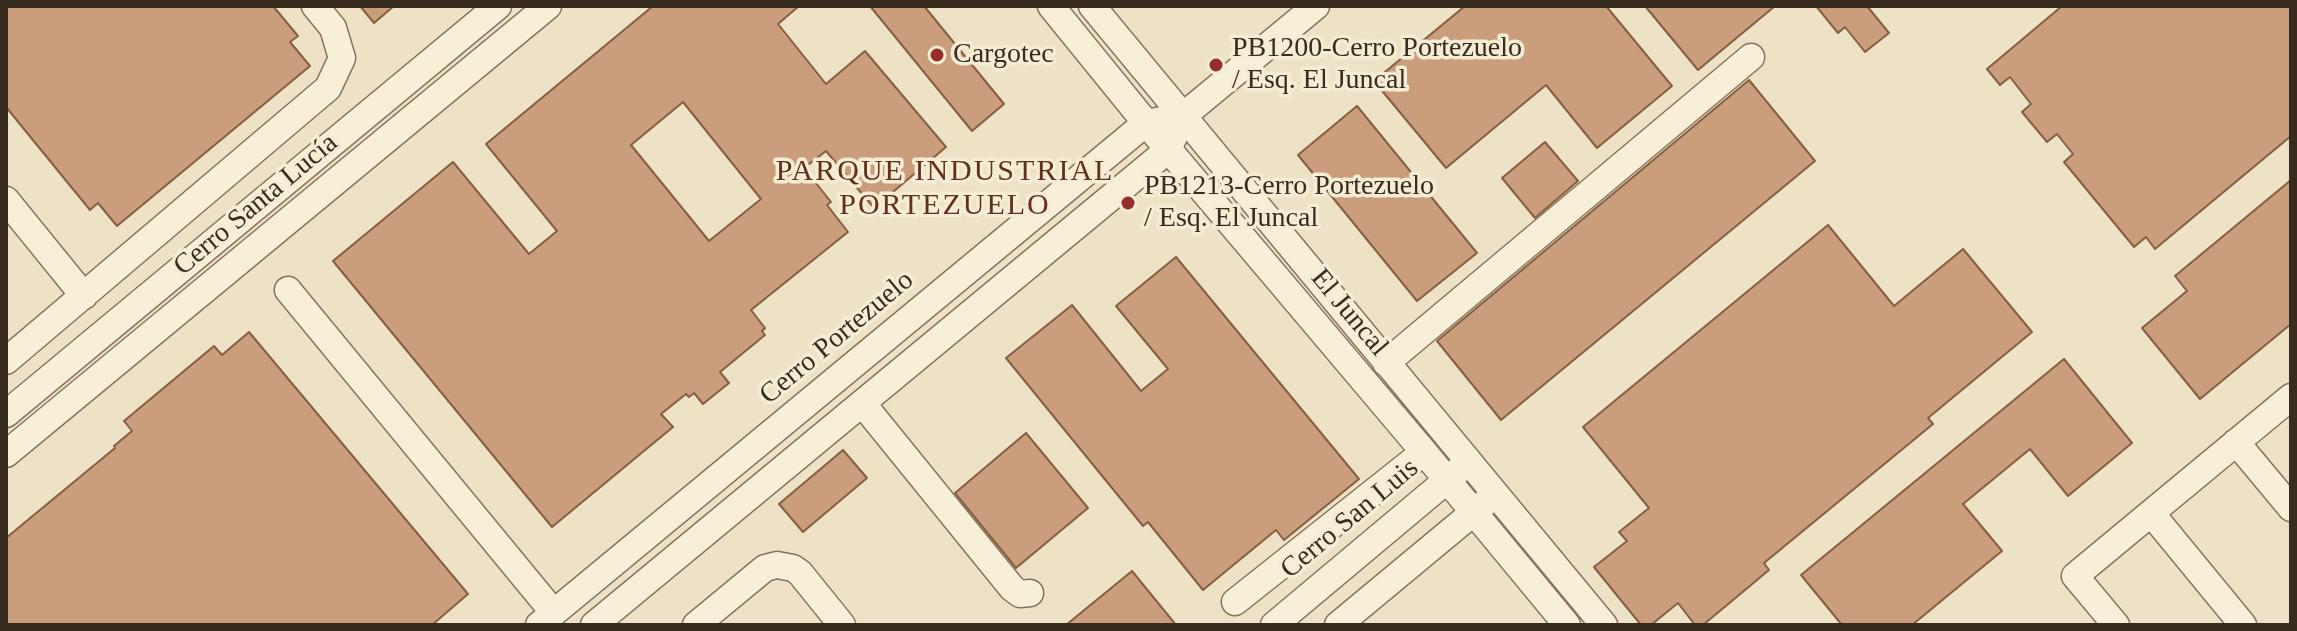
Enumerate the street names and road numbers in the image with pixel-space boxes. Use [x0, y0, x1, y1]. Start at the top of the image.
street label: Cerro Santa Lucía [167, 127, 345, 283]
street label: El Juncal [1303, 263, 1395, 363]
street label: Cerro Portezuelo [753, 264, 921, 412]
street label: Cerro San Luis [1274, 452, 1426, 586]

